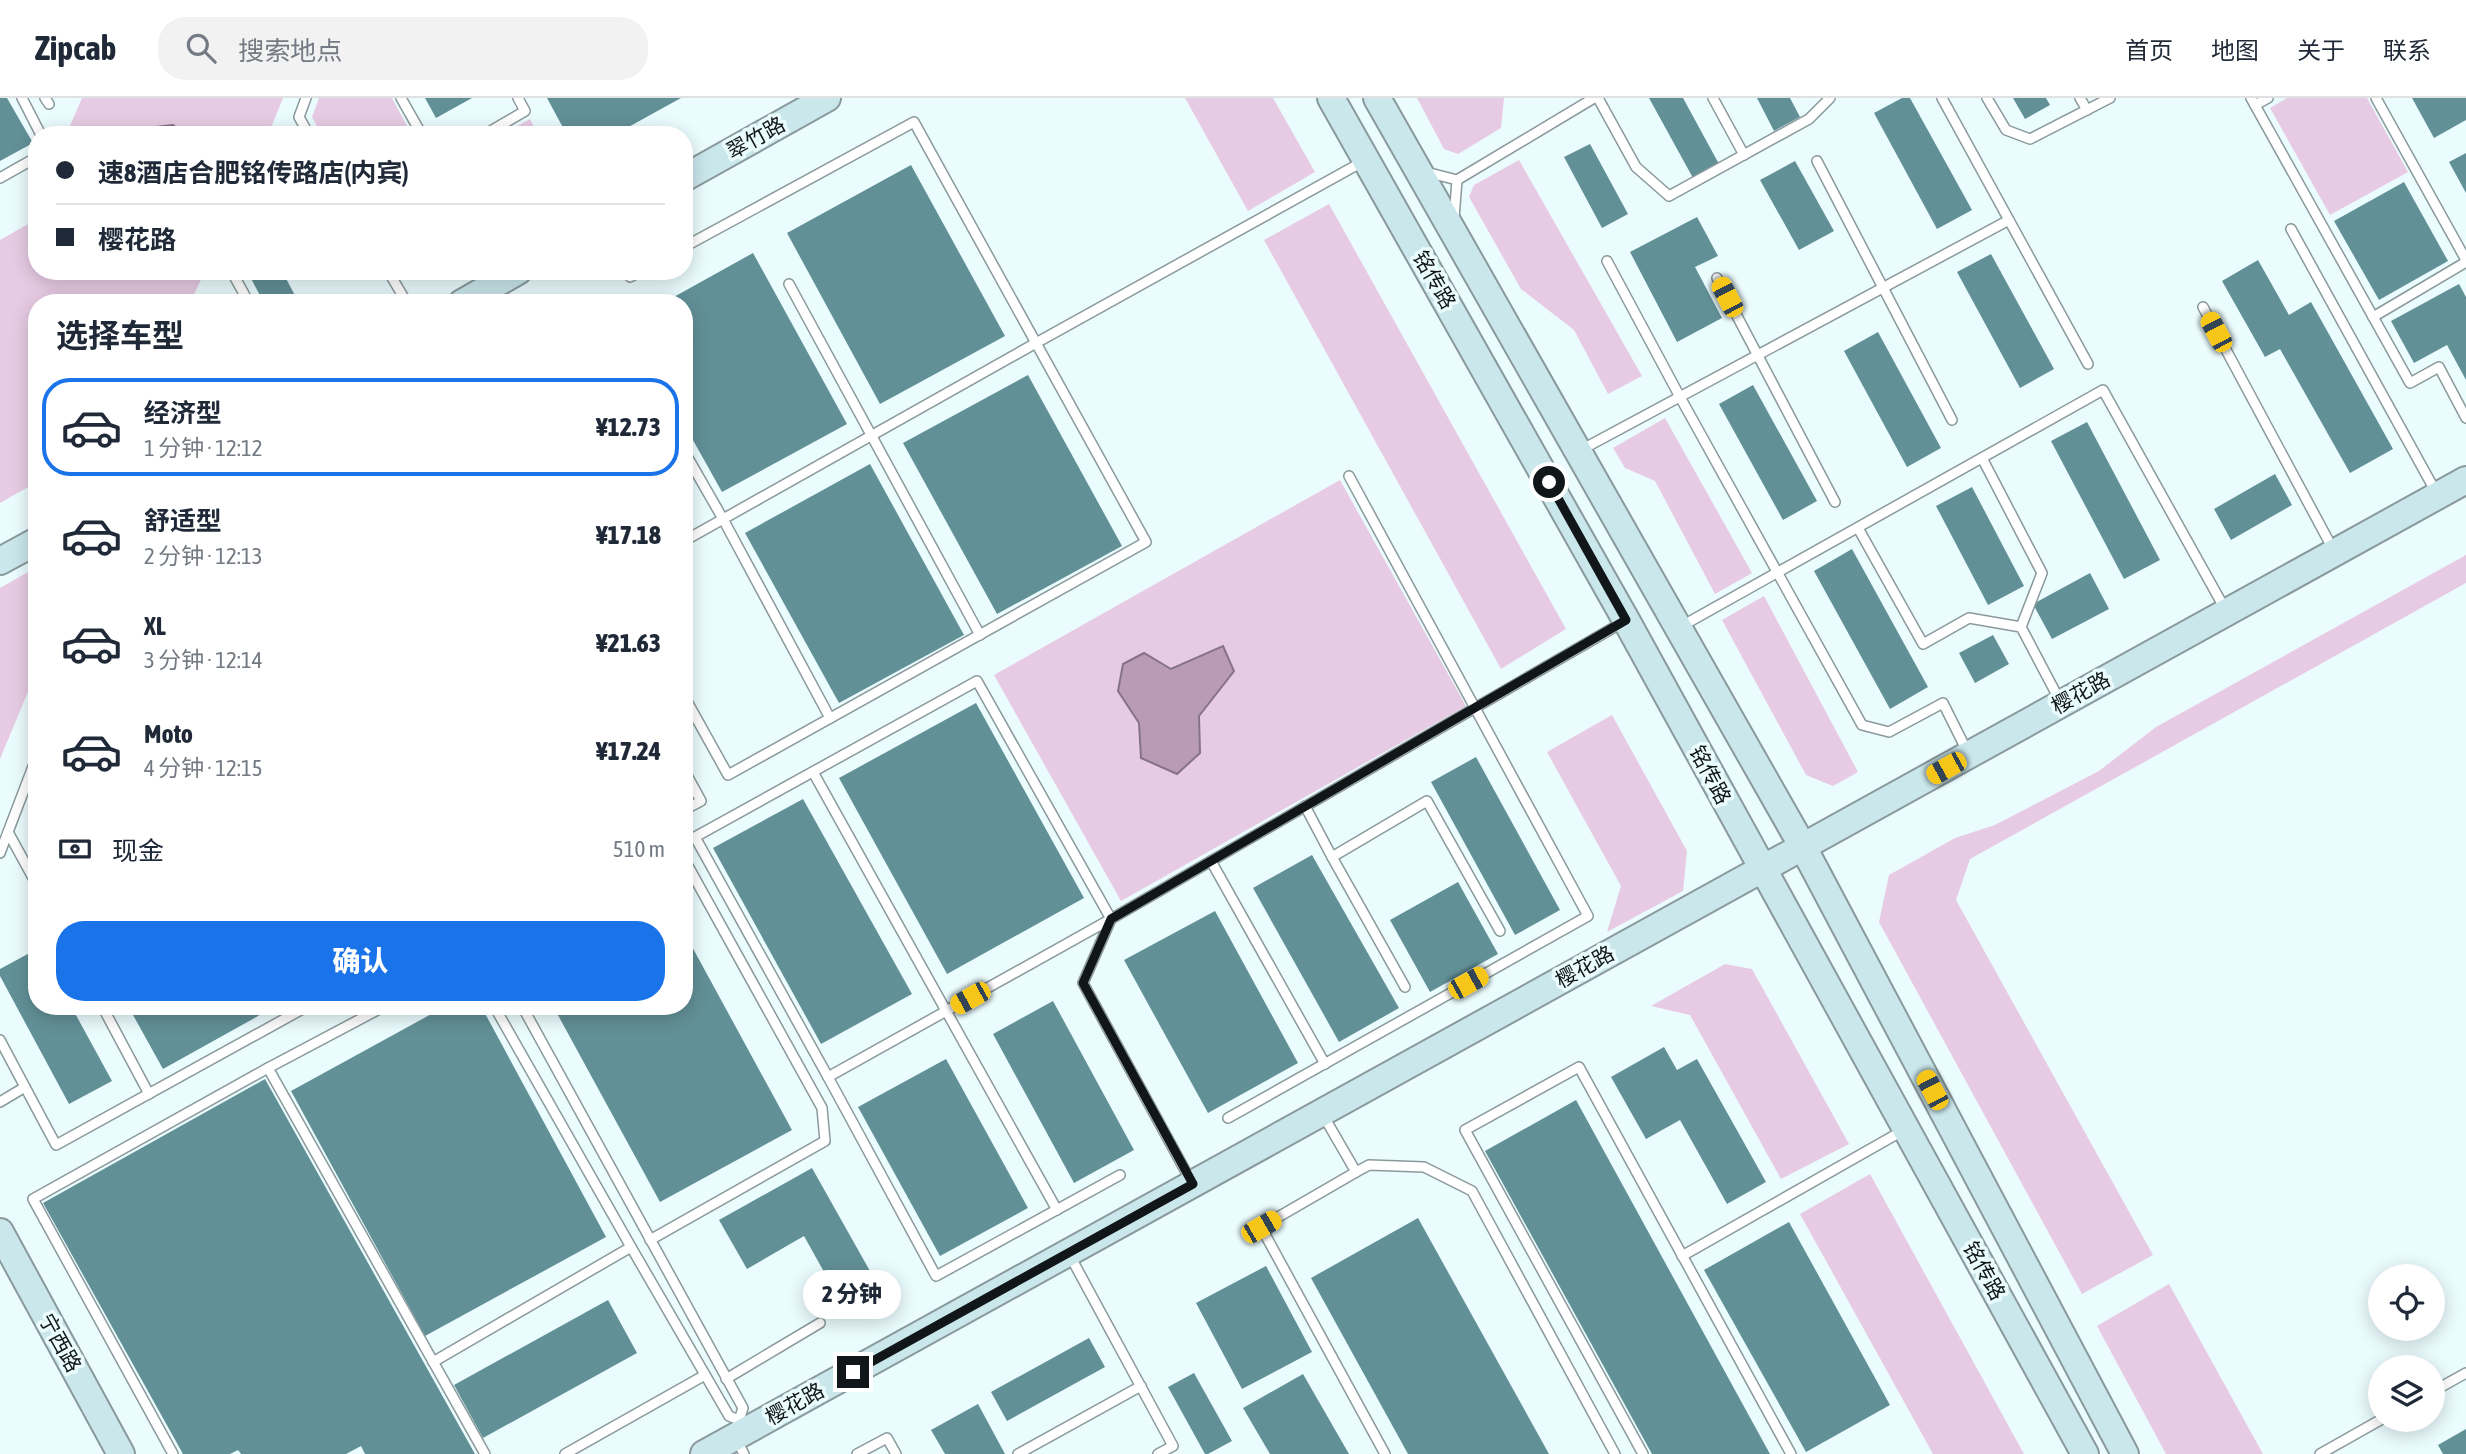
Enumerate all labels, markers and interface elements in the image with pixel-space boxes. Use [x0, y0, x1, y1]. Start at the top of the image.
search box [158, 17, 648, 80]
text: Zipcab [35, 29, 116, 67]
icon: search [182, 29, 220, 67]
text: 搜索地点 [238, 36, 342, 66]
text: 首页 [2125, 37, 2173, 64]
text: 地图 [2211, 37, 2259, 64]
text: 关于 [2297, 37, 2345, 64]
text: 联系 [2383, 37, 2431, 64]
street label: 翠竹路 [722, 111, 789, 163]
text: 速8酒店合肥铭传路店(内宾) [98, 158, 409, 188]
text: 樱花路 [98, 225, 176, 255]
street label: 铭传路 [1409, 246, 1461, 313]
car [1708, 274, 1747, 320]
car [2197, 309, 2236, 355]
text: 选择车型 [56, 317, 184, 354]
icon: car [60, 396, 123, 459]
text: 经济型 [144, 398, 222, 428]
text: ¥12.73 [596, 412, 661, 442]
text: 1 分钟 · 12:12 [144, 435, 263, 461]
route start [1533, 466, 1565, 498]
icon: car [60, 504, 123, 567]
text: 舒适型 [144, 506, 222, 536]
text: ¥17.18 [596, 520, 661, 550]
text: 2 分钟 · 12:13 [144, 543, 263, 569]
text: XL [144, 611, 166, 641]
icon: car [60, 612, 123, 675]
text: ¥21.63 [596, 628, 661, 658]
text: 3 分钟 · 12:14 [144, 647, 263, 673]
street label: 樱花路 [2047, 666, 2114, 718]
text: Moto [144, 719, 193, 749]
icon: car [60, 720, 123, 783]
text: ¥17.24 [596, 736, 661, 766]
street label: 铭传路 [1685, 741, 1736, 808]
car [1923, 749, 1970, 787]
text: 4 分钟 · 12:15 [144, 755, 263, 781]
icon: cash [56, 830, 94, 868]
text: 现金 [112, 836, 164, 866]
text: 510 m [613, 836, 665, 862]
button: 确认 [56, 921, 665, 1001]
street label: 樱花路 [1551, 940, 1618, 992]
car [1445, 964, 1492, 1002]
car [947, 979, 994, 1017]
car [1913, 1067, 1952, 1113]
car [1238, 1207, 1285, 1247]
street label: 铭传路 [1959, 1237, 2011, 1304]
map controls [2368, 1264, 2445, 1432]
button: locate [2368, 1264, 2445, 1341]
callout: 2 分钟 [804, 1270, 902, 1320]
text: 2 分钟 [822, 1281, 882, 1307]
street label: 宁西路 [35, 1309, 87, 1376]
button: layers [2368, 1355, 2445, 1432]
route end [837, 1356, 869, 1388]
street label: 樱花路 [761, 1377, 828, 1429]

